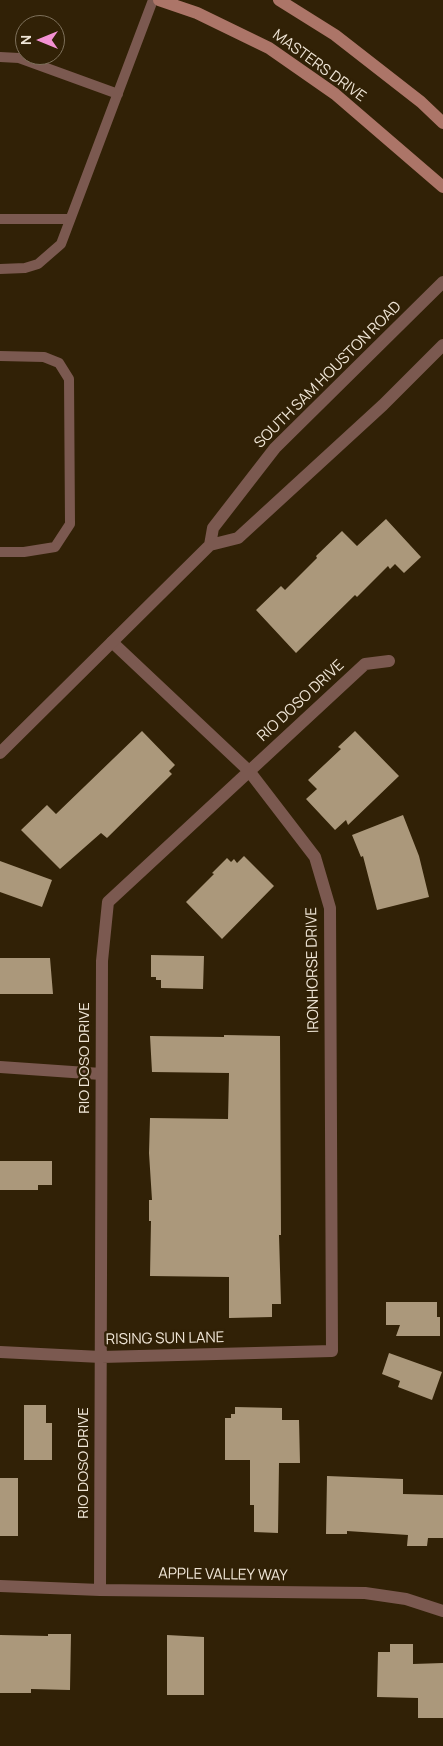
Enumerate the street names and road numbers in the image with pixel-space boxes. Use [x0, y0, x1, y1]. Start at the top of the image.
street label: MASTERS DRIVE [269, 26, 369, 106]
street label: SOUTH SAM HOUSTON ROAD [251, 298, 405, 452]
street label: RIO DOSO DRIVE [254, 656, 348, 746]
street label: IRONHORSE DRIVE [303, 907, 323, 1033]
street label: RIO DOSO DRIVE [76, 1002, 94, 1114]
street label: RISING SUN LANE [106, 1329, 224, 1349]
street label: RIO DOSO DRIVE [75, 1407, 93, 1519]
street label: APPLE VALLEY WAY [158, 1565, 288, 1585]

